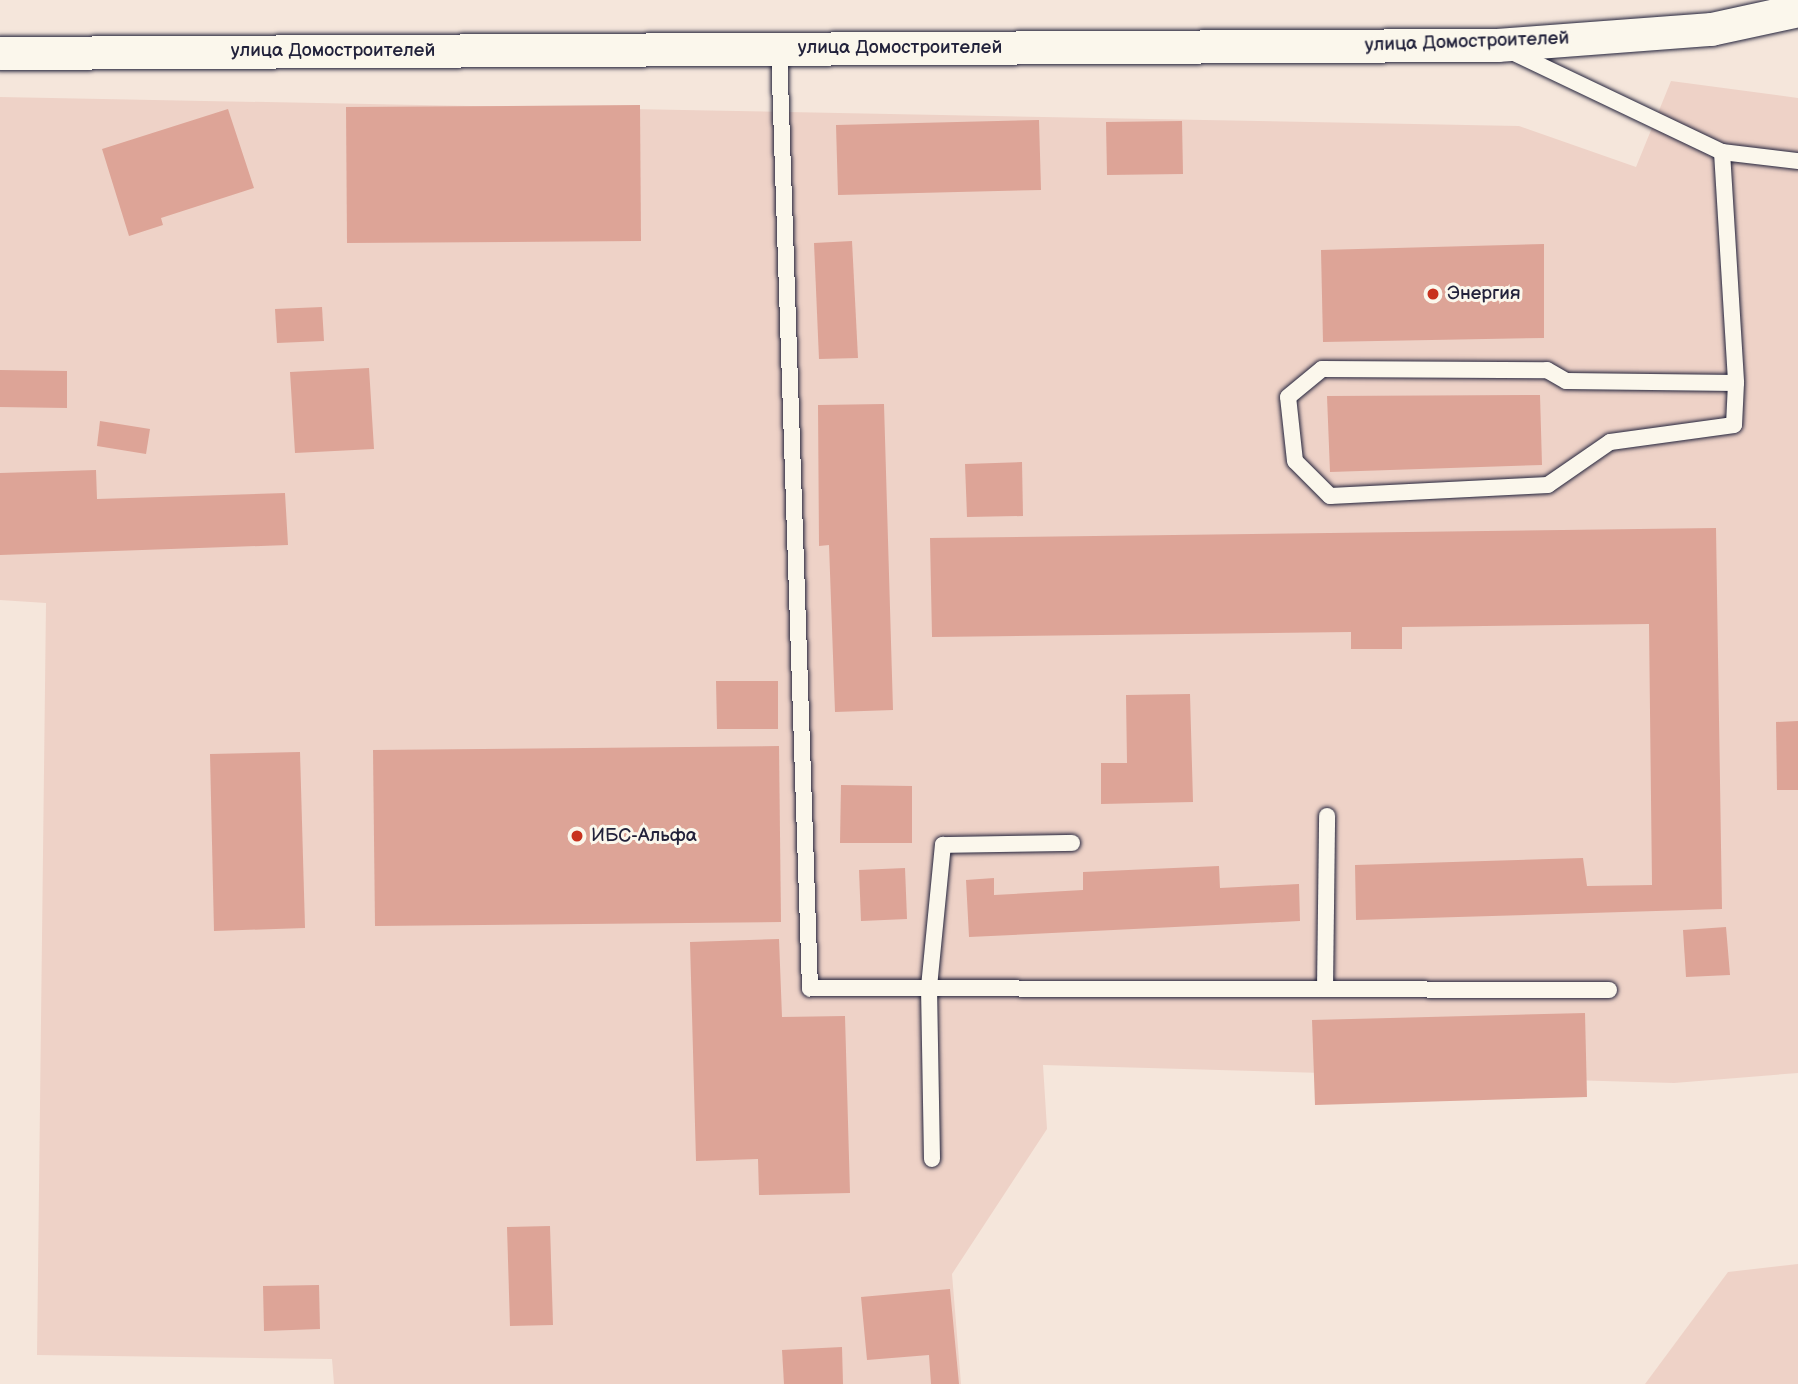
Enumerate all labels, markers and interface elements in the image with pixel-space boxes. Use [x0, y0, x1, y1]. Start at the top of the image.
street label: улица Домостроителей [1364, 27, 1570, 57]
street label: улица Домостроителей [798, 37, 1002, 59]
street label: улица Домостроителей [231, 40, 435, 62]
place label: Энергия [1447, 283, 1521, 305]
marker: Энергия [1425, 286, 1441, 302]
place label: ИБС-Альфа [591, 825, 697, 847]
marker: ИБС-Альфа [569, 828, 585, 844]

